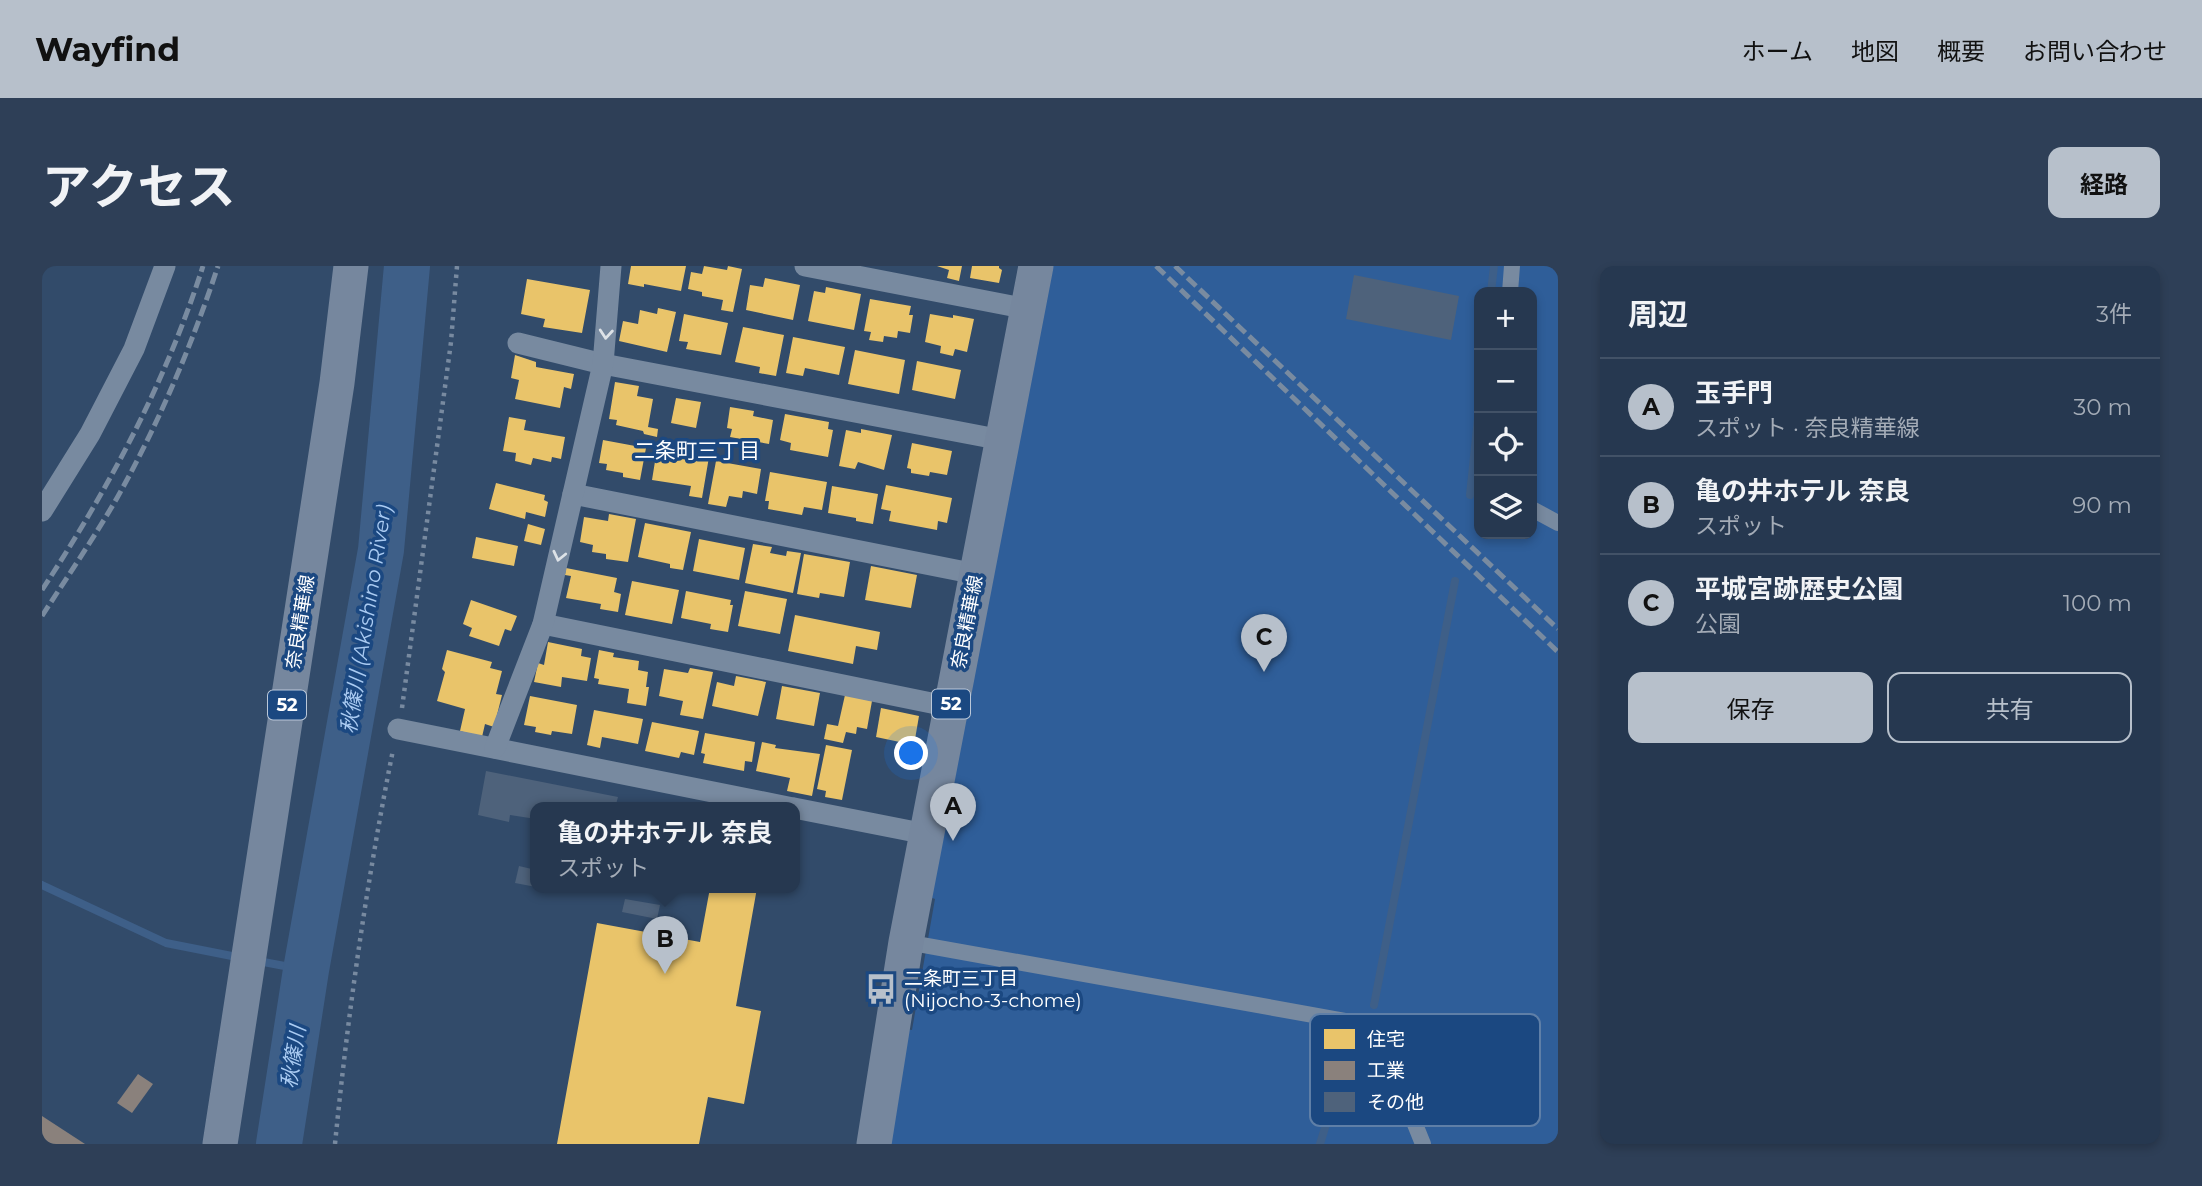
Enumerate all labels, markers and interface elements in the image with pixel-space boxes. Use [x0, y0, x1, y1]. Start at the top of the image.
text: Wayfind [35, 29, 180, 69]
text: ホーム [1742, 37, 1813, 66]
text: 地図 [1851, 37, 1899, 66]
text: 概要 [1937, 37, 1985, 66]
text: お問い合わせ [2023, 37, 2167, 66]
button: 経路 [2048, 147, 2160, 218]
text: アクセス [42, 157, 236, 216]
map controls [1474, 287, 1537, 539]
button: + [1474, 287, 1537, 350]
text: 周辺 [1628, 296, 1688, 333]
text: 3件 [2096, 300, 2132, 328]
one-way arrow [599, 329, 614, 340]
button: − [1474, 350, 1537, 413]
text: 玉手門 [1695, 377, 1773, 409]
text: A [1642, 393, 1660, 421]
text: 30 m [2073, 393, 2132, 421]
button: locate [1474, 413, 1537, 476]
text: スポット · 奈良精華線 [1695, 414, 1920, 442]
district label: 二条町三丁目 [634, 438, 760, 463]
text: 亀の井ホテル 奈良 [1695, 475, 1910, 507]
button: layers [1474, 476, 1537, 539]
text: B [1642, 491, 1660, 519]
text: 90 m [2072, 491, 2132, 519]
water label: 秋篠川 (Akishino River) [336, 503, 396, 735]
text: スポット [1695, 512, 1787, 540]
one-way arrow [553, 550, 567, 562]
street label: 奈良精華線 [281, 573, 319, 671]
street label: 奈良精華線 [947, 573, 987, 671]
text: 平城宮跡歴史公園 [1695, 573, 1903, 605]
text: C [1643, 589, 1659, 617]
text: 100 m [2063, 589, 2132, 617]
text: 公園 [1695, 610, 1741, 638]
pin: C [1241, 614, 1287, 672]
button: 保存 [1628, 672, 1873, 743]
button: 共有 [1887, 672, 2132, 743]
road number: 52 [268, 690, 306, 720]
road number: 52 [932, 690, 970, 718]
your location [894, 736, 928, 770]
pin: A [930, 783, 976, 841]
popup [530, 802, 800, 893]
text: 亀の井ホテル 奈良 [557, 817, 773, 849]
text: スポット [557, 854, 649, 882]
pin: B [642, 916, 688, 974]
place label: 二条町三丁目 (Nijocho-3-chome) [904, 967, 1082, 1012]
bus stop icon: 二条町三丁目 (Nijocho-3-chome) [864, 972, 898, 1006]
legend [1310, 1014, 1540, 1126]
water label: 秋篠川 [276, 1022, 311, 1090]
text: 住宅 [1367, 1028, 1405, 1051]
text: 工業 [1367, 1059, 1405, 1082]
text: その他 [1367, 1091, 1424, 1114]

